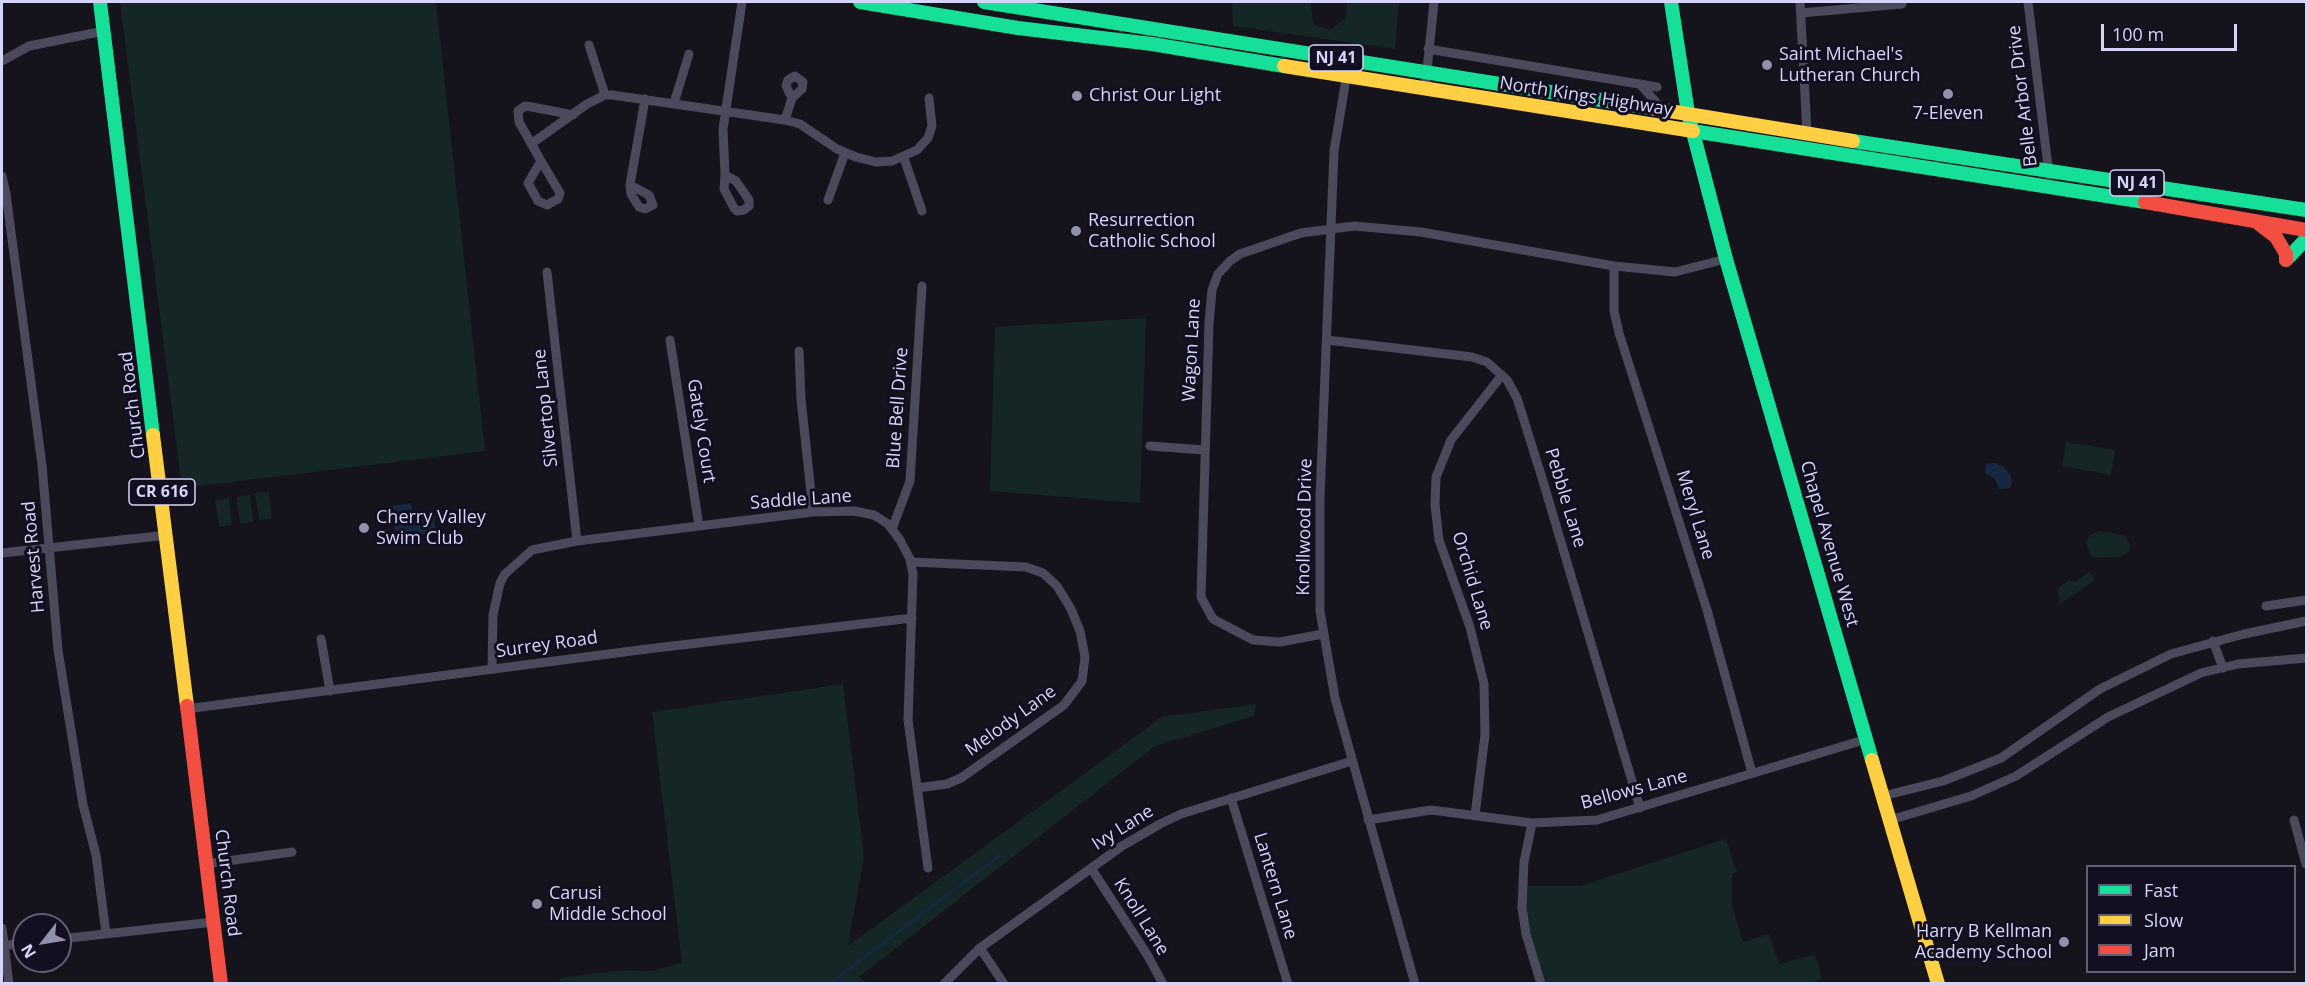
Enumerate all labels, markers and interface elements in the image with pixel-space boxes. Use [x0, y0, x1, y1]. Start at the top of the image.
scale bar [2104, 12, 2240, 50]
text: 100 m [2112, 22, 2164, 46]
street label: Belle Arbor Drive [2004, 24, 2042, 168]
place label: Saint Michael's Lutheran Church [1779, 44, 1921, 86]
road number: NJ 41 [1309, 45, 1363, 71]
marker: Saint Michael's Lutheran Church [1760, 58, 1774, 72]
street label: North Kings Highway [1498, 73, 1674, 121]
place label: Christ Our Light [1089, 85, 1221, 107]
marker: 7-Eleven [1941, 87, 1955, 101]
marker: Christ Our Light [1070, 89, 1084, 103]
place label: 7-Eleven [1913, 103, 1983, 125]
road number: NJ 41 [2110, 170, 2164, 196]
place label: Resurrection Catholic School [1088, 210, 1216, 252]
marker: Resurrection Catholic School [1069, 224, 1083, 238]
street label: Wagon Lane [1179, 298, 1205, 402]
street label: Blue Bell Drive [883, 347, 913, 469]
street label: Silvertop Lane [529, 348, 563, 468]
street label: Church Road [116, 350, 150, 460]
street label: Gately Court [682, 378, 720, 484]
street label: Pebble Lane [1540, 446, 1590, 550]
street label: Knollwood Drive [1293, 458, 1317, 596]
street label: Chapel Avenue West [1795, 458, 1863, 630]
street label: Meryl Lane [1671, 468, 1719, 562]
road number: CR 616 [129, 479, 195, 505]
street label: Saddle Lane [749, 486, 853, 514]
street label: Harvest Road [18, 500, 50, 614]
place label: Cherry Valley Swim Club [376, 507, 486, 550]
marker: Cherry Valley Swim Club [357, 521, 371, 535]
street label: Orchid Lane [1447, 529, 1497, 633]
street label: Surrey Road [495, 627, 599, 663]
street label: Melody Lane [961, 681, 1061, 761]
street label: Bellows Lane [1578, 765, 1690, 815]
street label: Ivy Lane [1088, 801, 1158, 855]
street label: Church Road [210, 828, 244, 938]
street label: Lantern Lane [1249, 830, 1301, 942]
legend [2086, 865, 2296, 973]
street label: Knoll Lane [1109, 874, 1173, 960]
text: Fast [2144, 878, 2178, 902]
place label: Carusi Middle School [549, 883, 667, 926]
marker: Carusi Middle School [530, 897, 544, 911]
text: Slow [2144, 908, 2183, 932]
north arrow [12, 913, 72, 973]
place label: Harry B Kellman Academy School [1915, 921, 2052, 964]
marker: Harry B Kellman Academy School [2057, 935, 2071, 949]
text: Jam [2144, 938, 2176, 962]
text: N [16, 940, 41, 962]

